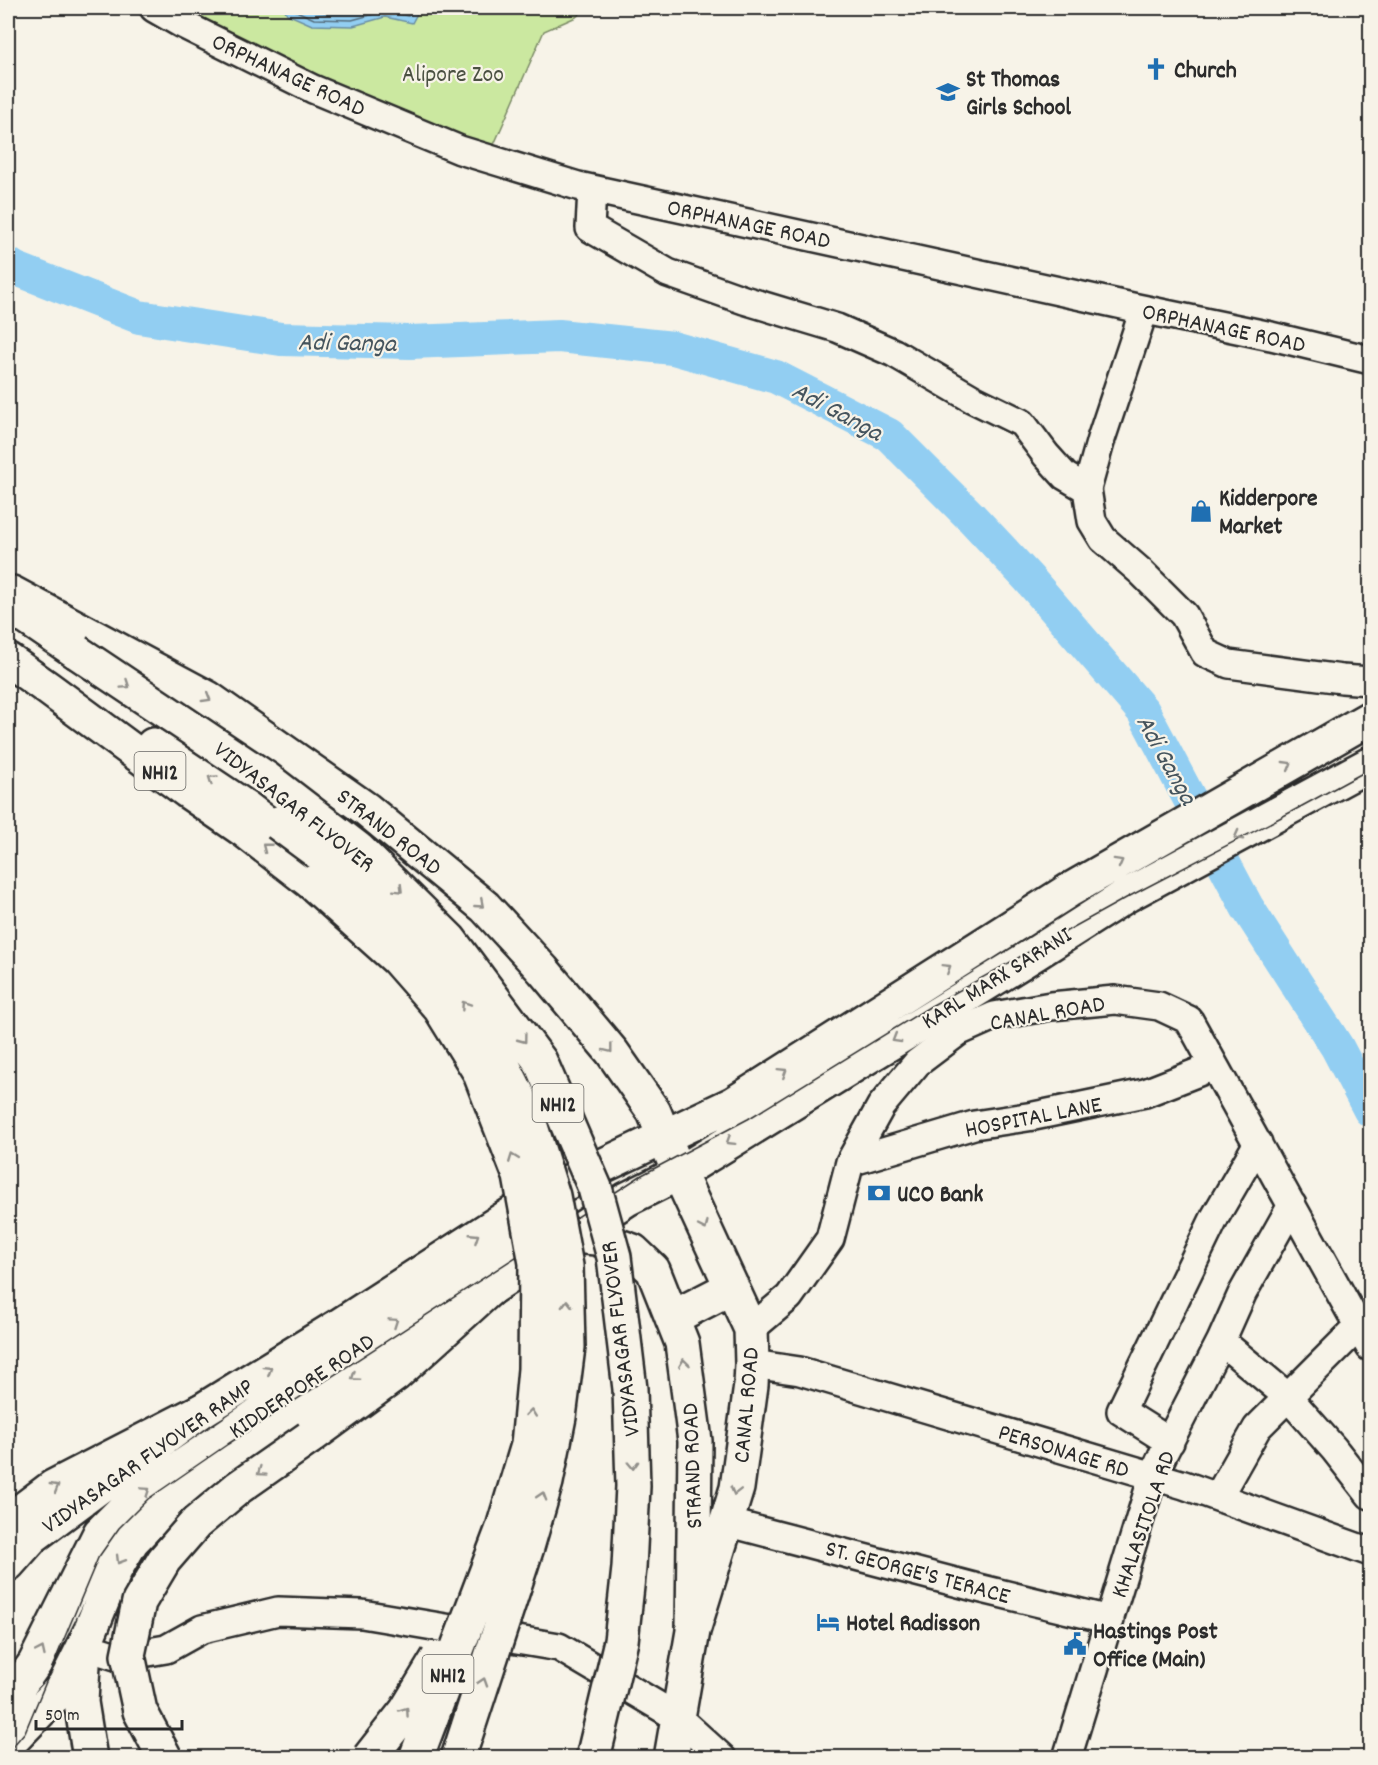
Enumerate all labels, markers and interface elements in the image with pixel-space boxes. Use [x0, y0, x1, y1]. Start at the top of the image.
street label: ORPHANAGE ROAD [205, 26, 370, 127]
place label: Church [1174, 55, 1237, 89]
church icon: Church [1143, 56, 1169, 82]
park label: Alipore Zoo [402, 59, 504, 93]
place label: St Thomas Girls School [966, 64, 1071, 126]
school or university icon: St Thomas Girls School [935, 79, 961, 105]
street label: ORPHANAGE ROAD [664, 192, 833, 260]
street label: ORPHANAGE ROAD [1139, 296, 1308, 364]
water label: Adi Ganga [298, 325, 398, 364]
water label: Adi Ganga [784, 374, 890, 453]
place label: Kidderpore Market [1219, 483, 1318, 545]
shop icon: Kidderpore Market [1188, 498, 1214, 524]
one-way arrow [120, 677, 130, 689]
one-way arrow [201, 690, 211, 702]
water label: Adi Ganga [1125, 709, 1206, 814]
street label: VIDYASAGAR FLYOVER [205, 734, 381, 882]
road number: NH12 [134, 752, 186, 790]
one-way arrow [1282, 761, 1292, 773]
one-way arrow [208, 775, 219, 786]
street label: STRAND ROAD [328, 781, 448, 885]
one-way arrow [1233, 829, 1244, 840]
one-way arrow [262, 843, 273, 854]
one-way arrow [1113, 858, 1123, 870]
one-way arrow [391, 882, 402, 893]
one-way arrow [473, 897, 484, 908]
street label: KARL MARX SARANI [916, 919, 1080, 1039]
one-way arrow [941, 963, 951, 975]
street label: CANAL ROAD [987, 988, 1108, 1042]
one-way arrow [461, 1000, 472, 1011]
one-way arrow [892, 1031, 902, 1043]
one-way arrow [516, 1032, 527, 1043]
one-way arrow [602, 1043, 613, 1054]
one-way arrow [777, 1068, 787, 1080]
road number: NH12 [532, 1084, 584, 1122]
street label: HOSPITAL LANE [962, 1089, 1105, 1149]
one-way arrow [726, 1134, 736, 1146]
one-way arrow [508, 1154, 520, 1165]
place label: UCO Bank [897, 1179, 983, 1213]
bank icon: UCO Bank [866, 1180, 892, 1206]
one-way arrow [696, 1219, 708, 1230]
one-way arrow [469, 1233, 479, 1245]
street label: VIDYASAGAR FLYOVER [593, 1239, 651, 1438]
one-way arrow [561, 1299, 573, 1308]
one-way arrow [387, 1318, 398, 1329]
street label: KIDDERPORE ROAD [223, 1326, 382, 1449]
street label: CANAL ROAD [726, 1346, 770, 1465]
one-way arrow [679, 1358, 691, 1368]
one-way arrow [262, 1365, 272, 1377]
one-way arrow [351, 1370, 362, 1381]
street label: VIDYASAGAR FLYOVER RAMP [36, 1371, 262, 1544]
street label: STRAND ROAD [675, 1403, 713, 1529]
one-way arrow [524, 1409, 537, 1418]
street label: PERSONAGE RD [993, 1417, 1133, 1489]
street label: KHALASITOLA RD [1104, 1447, 1186, 1603]
one-way arrow [626, 1461, 639, 1470]
one-way arrow [256, 1465, 267, 1476]
one-way arrow [49, 1483, 59, 1495]
one-way arrow [140, 1486, 150, 1498]
one-way arrow [730, 1486, 743, 1496]
one-way arrow [535, 1491, 547, 1502]
street label: ST. GEORGE'S TERACE [821, 1533, 1013, 1615]
one-way arrow [116, 1554, 128, 1564]
place label: Hotel Radisson [846, 1608, 980, 1642]
hotel icon: Hotel Radisson [815, 1609, 841, 1635]
place label: Hastings Post Office (Main) [1093, 1616, 1218, 1678]
public building icon: Hastings Post Office (Main) [1062, 1631, 1088, 1657]
one-way arrow [33, 1646, 45, 1657]
road number: NH12 [422, 1655, 474, 1693]
one-way arrow [476, 1677, 488, 1688]
scale bar [36, 1693, 182, 1731]
text: 50 m [45, 1704, 80, 1729]
one-way arrow [398, 1707, 409, 1718]

